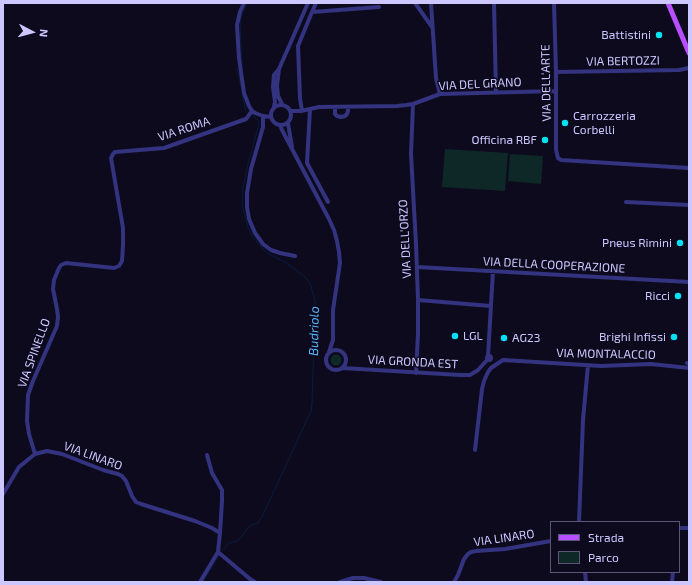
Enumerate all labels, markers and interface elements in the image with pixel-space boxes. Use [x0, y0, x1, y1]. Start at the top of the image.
north arrow [12, 12, 52, 52]
place label: Battistini [601, 28, 651, 42]
text: N [38, 29, 51, 38]
marker: Battistini [654, 30, 664, 40]
street label: VIA DELL'ARTE [538, 44, 554, 122]
street label: VIA BERTOZZI [586, 53, 660, 69]
street label: VIA DEL GRANO [438, 75, 522, 93]
place label: Carrozzeria Corbelli [573, 109, 636, 137]
street label: VIA ROMA [156, 114, 212, 144]
marker: Carrozzeria Corbelli [560, 118, 570, 128]
place label: Officina RBF [471, 133, 537, 147]
marker: Officina RBF [540, 135, 550, 145]
street label: VIA DELL'ORZO [396, 199, 414, 279]
place label: Pneus Rimini [602, 236, 672, 250]
marker: Pneus Rimini [675, 238, 685, 248]
street label: VIA DELLA COOPERAZIONE [483, 254, 625, 276]
place label: Ricci [645, 289, 670, 303]
marker: Ricci [673, 291, 683, 301]
water label: Budriolo [306, 306, 322, 356]
street label: VIA SPINELLO [15, 316, 53, 390]
place label: LGL [463, 329, 483, 343]
place label: Brighi Infissi [599, 330, 666, 344]
marker: LGL [450, 331, 460, 341]
place label: AG23 [512, 331, 540, 345]
marker: Brighi Infissi [669, 332, 679, 342]
marker: AG23 [499, 333, 509, 343]
street label: VIA MONTALACCIO [556, 346, 656, 362]
street label: VIA GRONDA EST [367, 352, 459, 372]
street label: VIA LINARO [62, 439, 124, 473]
legend [550, 521, 680, 573]
street label: VIA LINARO [473, 527, 535, 549]
text: Strada [588, 530, 624, 544]
text: Parco [588, 550, 619, 564]

